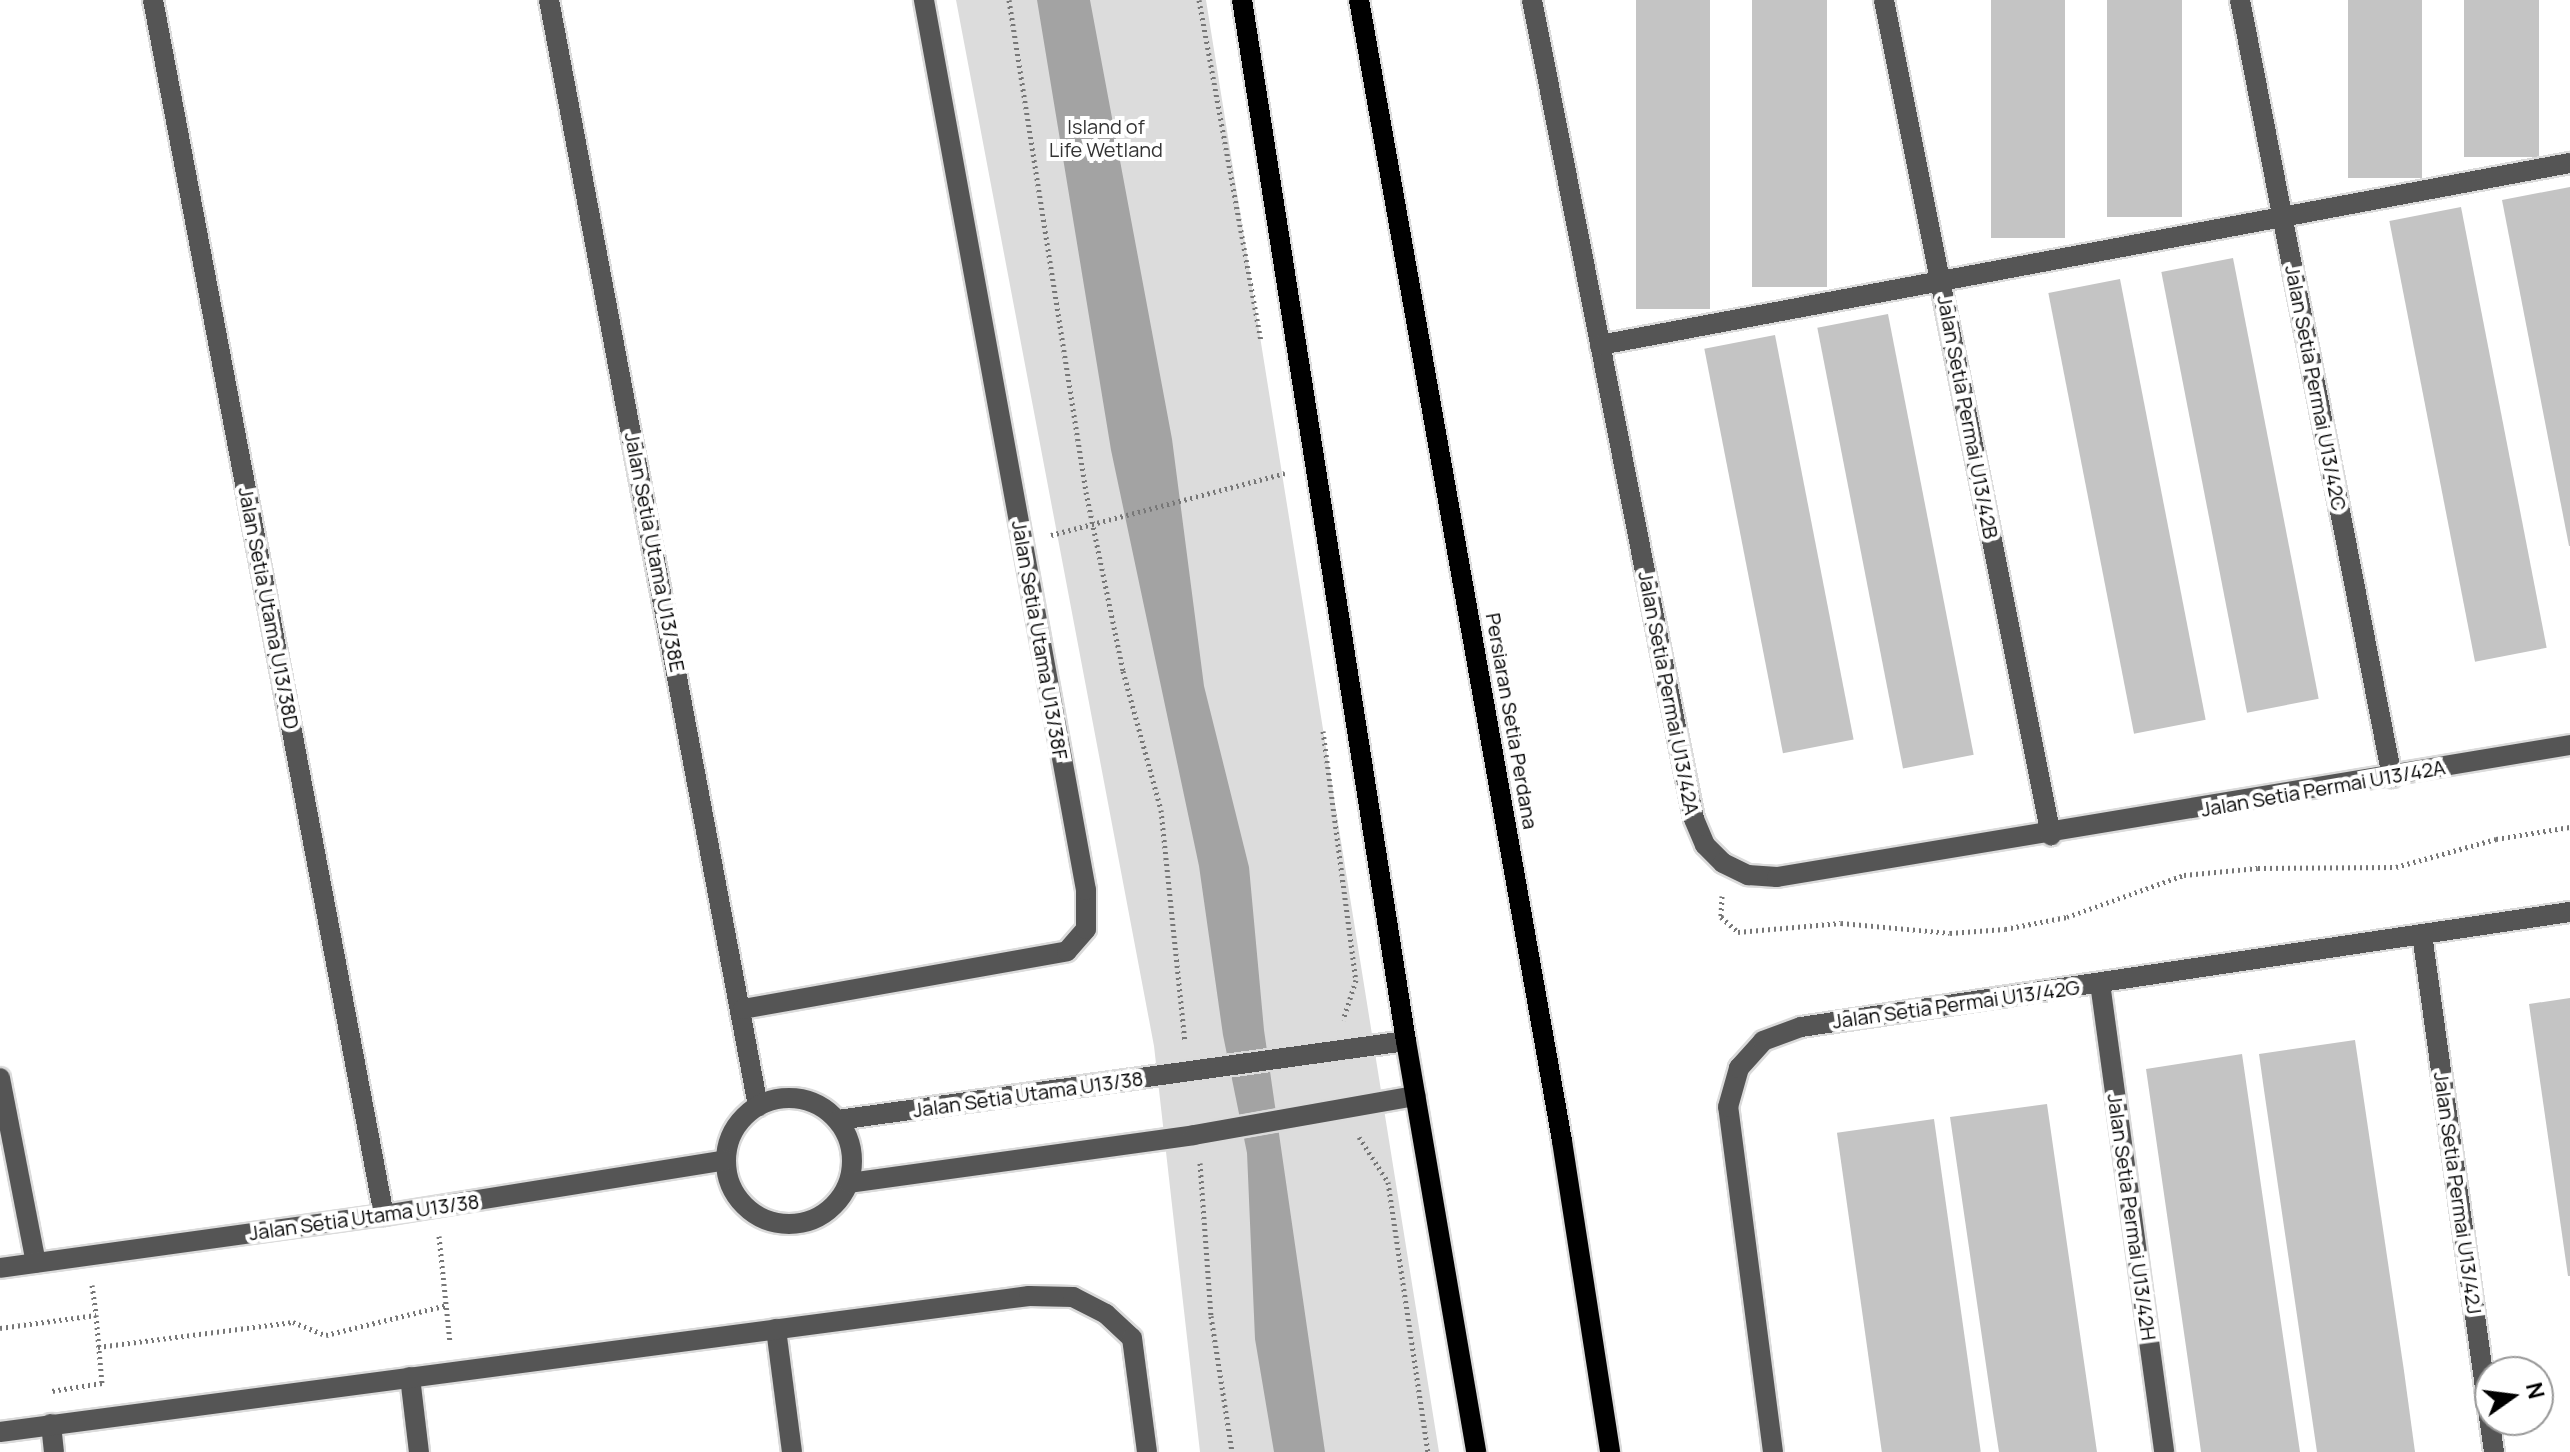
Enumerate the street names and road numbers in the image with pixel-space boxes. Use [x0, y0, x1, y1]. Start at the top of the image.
street label: Jalan Setia Permai U13/42C [2280, 263, 2352, 513]
street label: Jalan Setia Permai U13/42B [1933, 293, 2003, 541]
street label: Jalan Setia Utama U13/38E [620, 430, 690, 674]
street label: Jalan Setia Utama U13/38D [234, 485, 304, 731]
street label: Jalan Setia Utama U13/38F [1007, 519, 1073, 761]
street label: Jalan Setia Permai U13/42A [1634, 569, 1704, 817]
street label: Persiaran Setia Perdana [1481, 611, 1543, 831]
street label: Jalan Setia Permai U13/42A [2199, 755, 2447, 821]
street label: Jalan Setia Permai U13/42G [1831, 975, 2081, 1033]
street label: Jalan Setia Utama U13/38 [911, 1066, 1145, 1122]
street label: Jalan Setia Permai U13/42J [2429, 1070, 2487, 1316]
street label: Jalan Setia Permai U13/42H [2103, 1092, 2161, 1342]
street label: Jalan Setia Utama U13/38 [247, 1189, 481, 1245]

